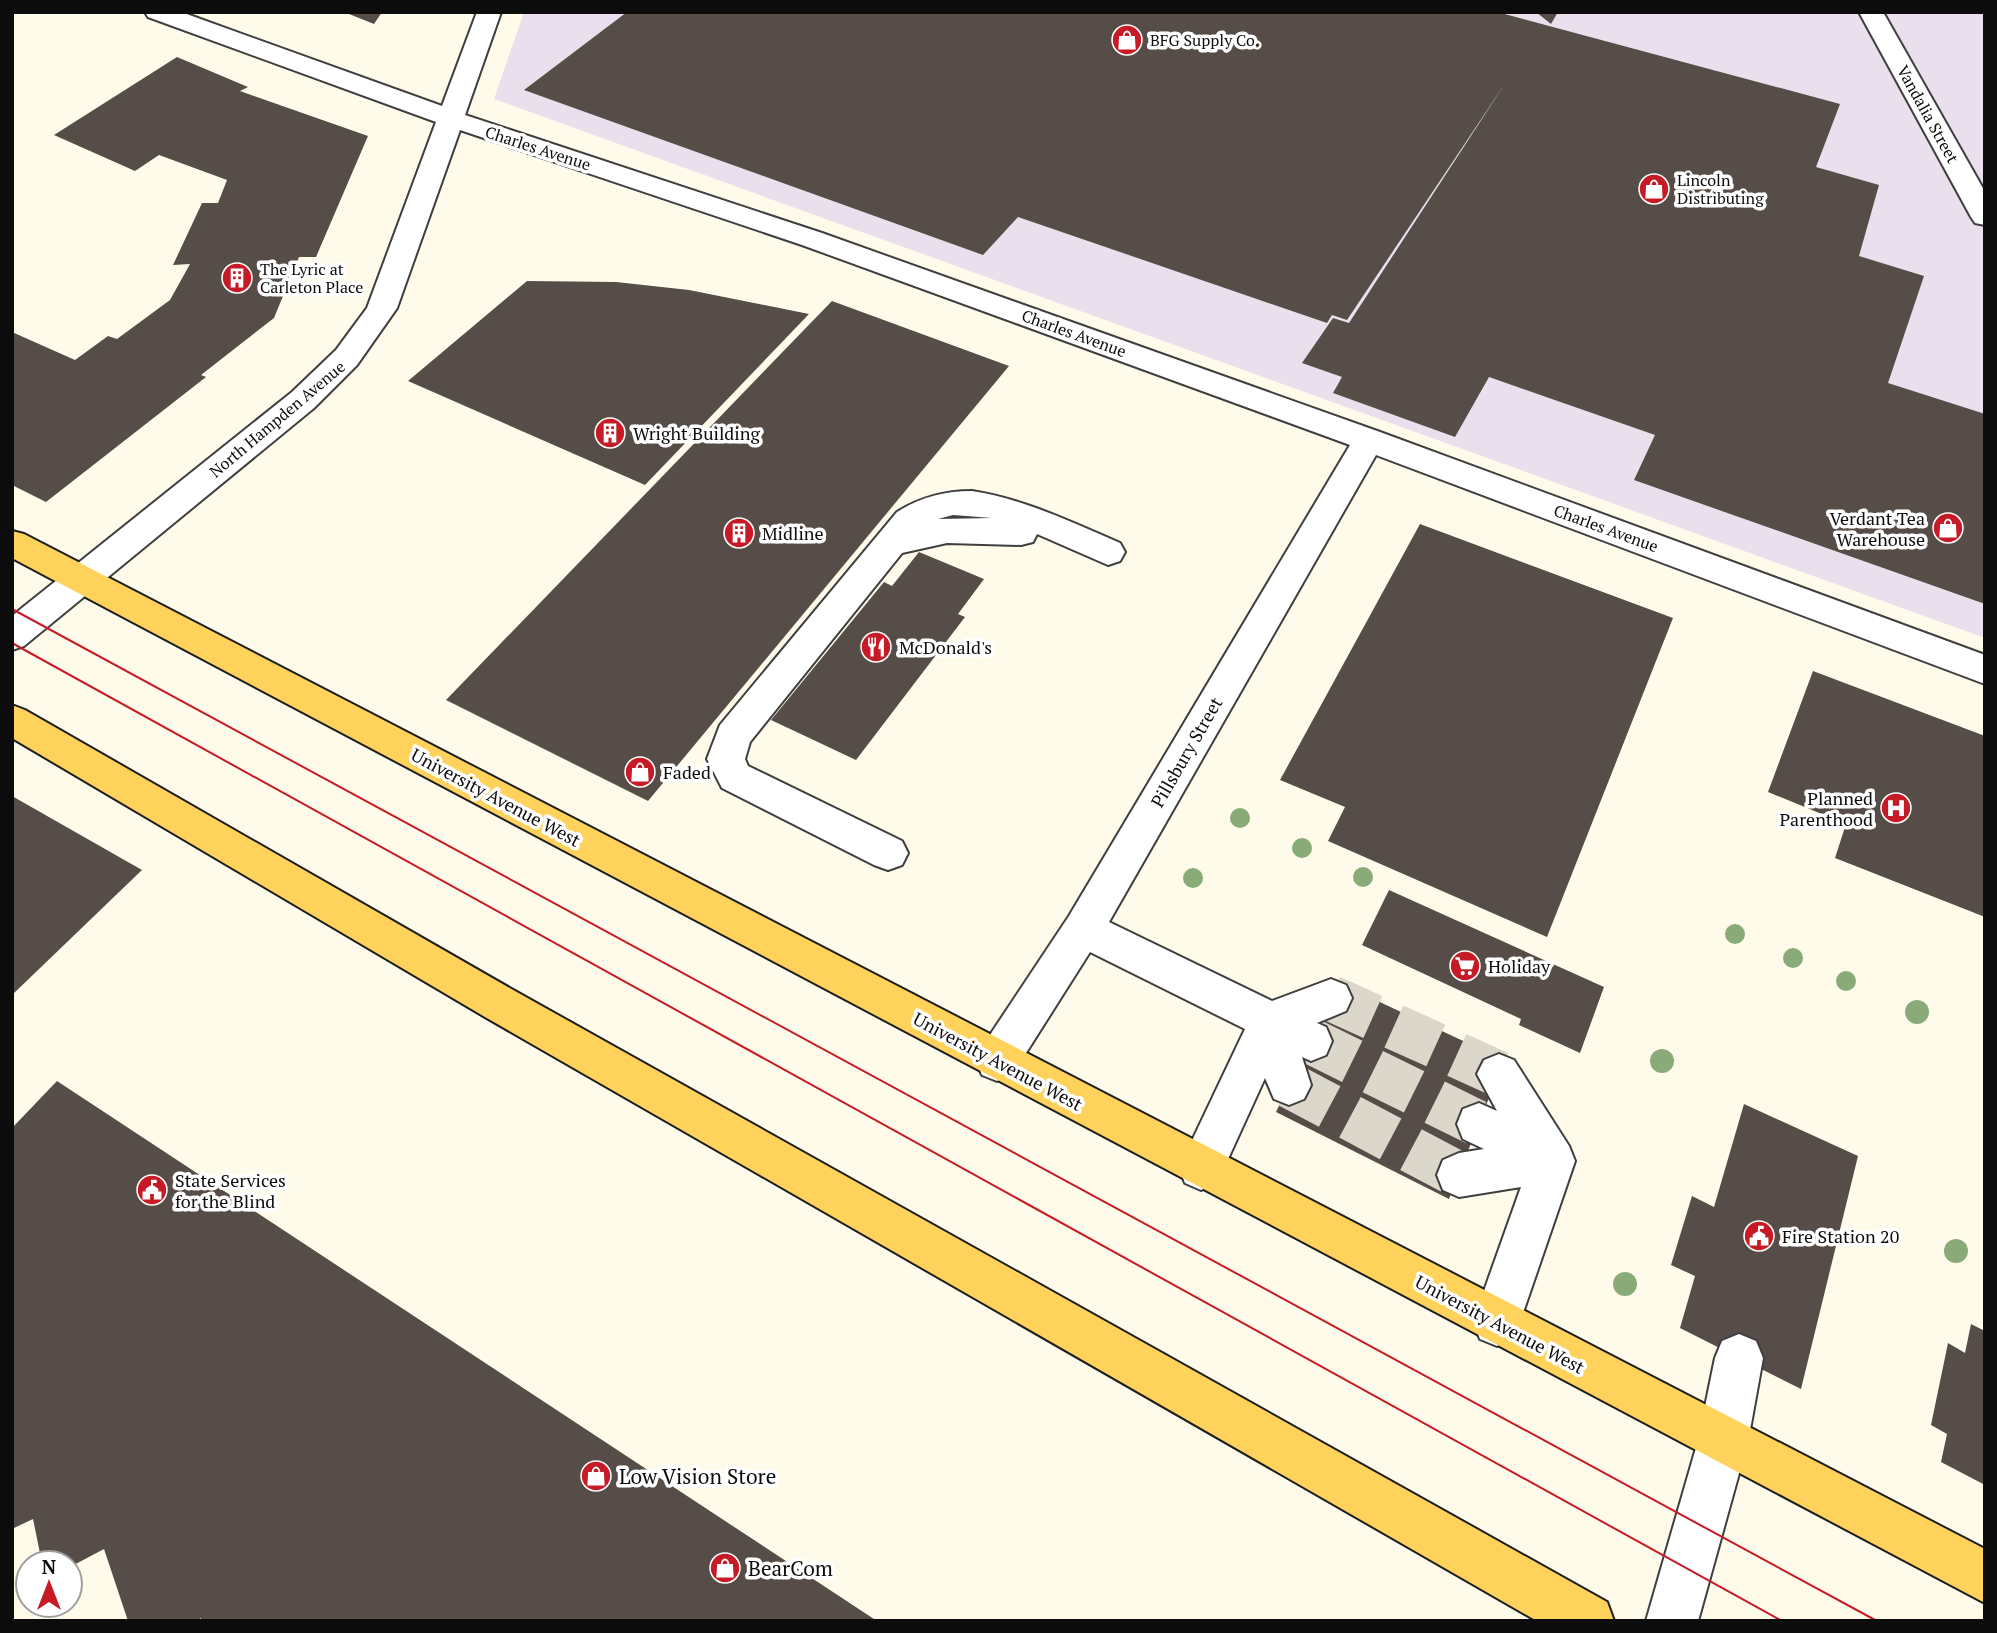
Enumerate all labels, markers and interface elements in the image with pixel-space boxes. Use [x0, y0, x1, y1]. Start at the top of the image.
shop icon: BFG Supply Co. [1110, 23, 1144, 57]
place label: BFG Supply Co. [1150, 29, 1259, 51]
street label: Vandalia Street [1892, 61, 1964, 167]
street label: Charles Avenue [482, 121, 594, 175]
place label: Lincoln Distributing [1677, 169, 1764, 209]
shop icon: Lincoln Distributing [1637, 172, 1671, 206]
place label: The Lyric at Carleton Place [260, 258, 363, 298]
building icon: The Lyric at Carleton Place [220, 261, 254, 295]
street label: Charles Avenue [1019, 304, 1129, 362]
street label: North Hampden Avenue [204, 356, 350, 482]
building icon: Wright Building [593, 416, 627, 450]
place label: Wright Building [633, 421, 760, 445]
street label: Charles Avenue [1551, 499, 1661, 557]
place label: Verdant Tea Warehouse [1829, 506, 1925, 551]
shop icon: Verdant Tea Warehouse [1931, 511, 1965, 545]
building icon: Midline [722, 516, 756, 550]
place label: Midline [762, 521, 824, 545]
restaurant icon: McDonald's [859, 630, 893, 664]
place label: McDonald's [899, 635, 992, 659]
street label: Pillsbury Street [1145, 692, 1227, 812]
street label: University Avenue West [407, 742, 585, 852]
shop icon: Faded [623, 755, 657, 789]
place label: Faded [663, 760, 711, 784]
place label: Planned Parenthood [1779, 786, 1873, 831]
hospital icon: Planned Parenthood [1879, 791, 1913, 825]
supermarket icon: Holiday [1448, 949, 1482, 983]
place label: Holiday [1488, 954, 1551, 978]
street label: University Avenue West [909, 1006, 1087, 1116]
place label: State Services for the Blind [175, 1168, 286, 1213]
public building icon: State Services for the Blind [135, 1173, 169, 1207]
public building icon: Fire Station 20 [1742, 1219, 1776, 1253]
place label: Fire Station 20 [1782, 1224, 1899, 1248]
street label: University Avenue West [1411, 1269, 1589, 1379]
shop icon: Low Vision Store [579, 1459, 613, 1493]
place label: Low Vision Store [619, 1462, 776, 1490]
north arrow [14, 1549, 84, 1619]
shop icon: BearCom [708, 1551, 742, 1585]
text: N [42, 1554, 57, 1579]
place label: BearCom [748, 1554, 833, 1582]

